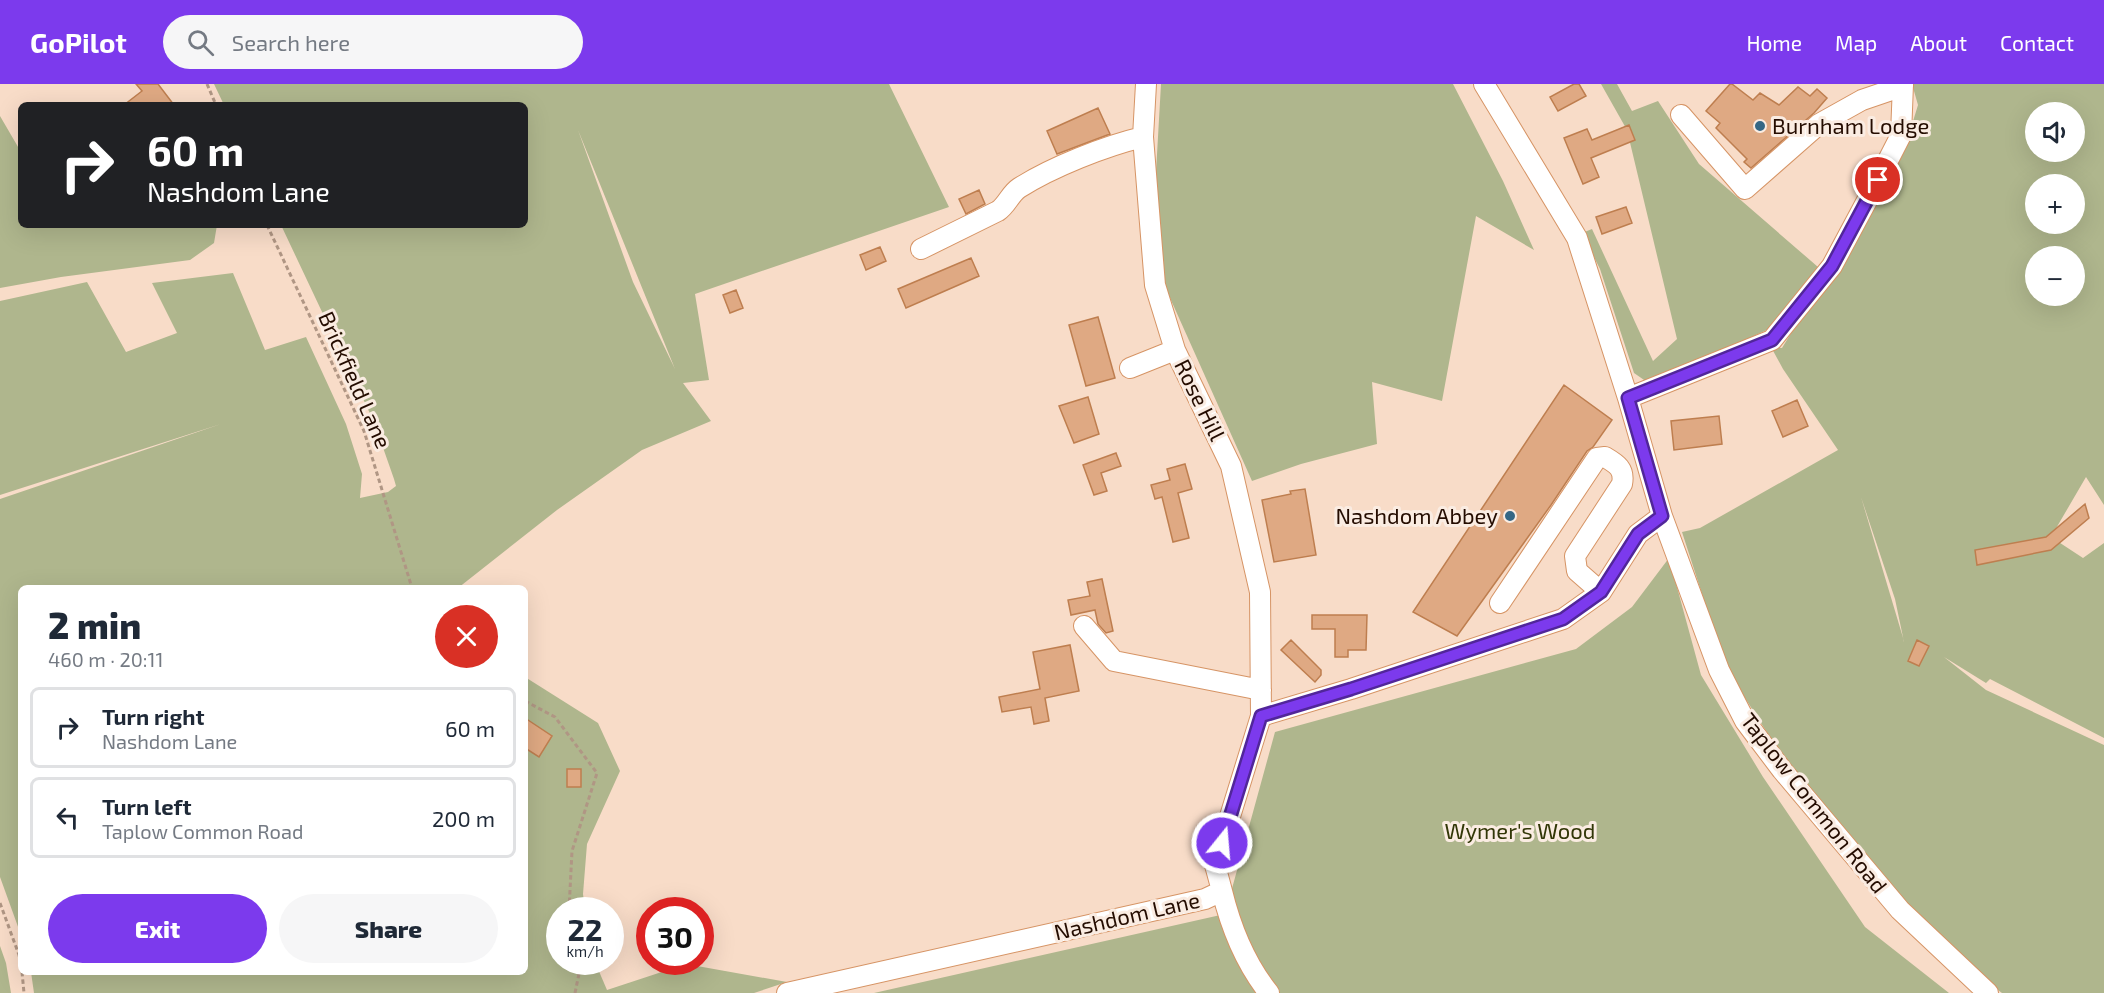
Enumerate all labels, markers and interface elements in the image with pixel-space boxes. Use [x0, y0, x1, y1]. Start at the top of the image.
search box [163, 15, 583, 69]
text: GoPilot [30, 25, 127, 59]
icon: search [184, 26, 217, 59]
text: Search here [232, 29, 350, 55]
text: Home [1746, 30, 1802, 55]
text: Map [1835, 30, 1877, 55]
text: About [1910, 30, 1967, 55]
text: Contact [2000, 30, 2074, 55]
map controls [2025, 102, 2085, 306]
button: sound [2025, 102, 2085, 162]
place label: Burnham Lodge [1772, 112, 1929, 138]
marker: Burnham Lodge [1753, 119, 1767, 133]
text: 60 m [147, 124, 244, 174]
icon: right [48, 126, 126, 204]
pin [1852, 154, 1903, 205]
icon: arrive [1861, 163, 1894, 196]
button: + [2025, 174, 2085, 234]
text: Nashdom Lane [147, 175, 330, 207]
button: − [2025, 246, 2085, 306]
street label: Brickfield Lane [314, 307, 398, 452]
street label: Rose Hill [1170, 355, 1232, 445]
place label: Nashdom Abbey [1336, 502, 1498, 528]
marker: Nashdom Abbey [1503, 509, 1517, 523]
text: 2 min [48, 603, 141, 646]
button: close [435, 605, 498, 668]
text: 460 m · 20:11 [48, 647, 163, 671]
text: Turn right [102, 703, 204, 729]
street label: Taplow Common Road [1736, 707, 1893, 898]
icon: right [51, 711, 84, 744]
text: 60 m [445, 715, 495, 741]
text: Nashdom Lane [102, 729, 237, 753]
text: Turn left [102, 793, 191, 819]
icon: left [51, 801, 84, 834]
text: 200 m [432, 805, 495, 831]
position arrow [1190, 811, 1254, 875]
park label: Wymer's Wood [1445, 817, 1595, 843]
text: Taplow Common Road [102, 819, 303, 843]
street label: Nashdom Lane [1051, 886, 1202, 944]
button: Exit [48, 894, 267, 963]
button: Share [279, 894, 498, 963]
speed limit sign: 30 [636, 897, 714, 975]
text: 22 [568, 911, 602, 947]
text: km/h [566, 942, 604, 960]

